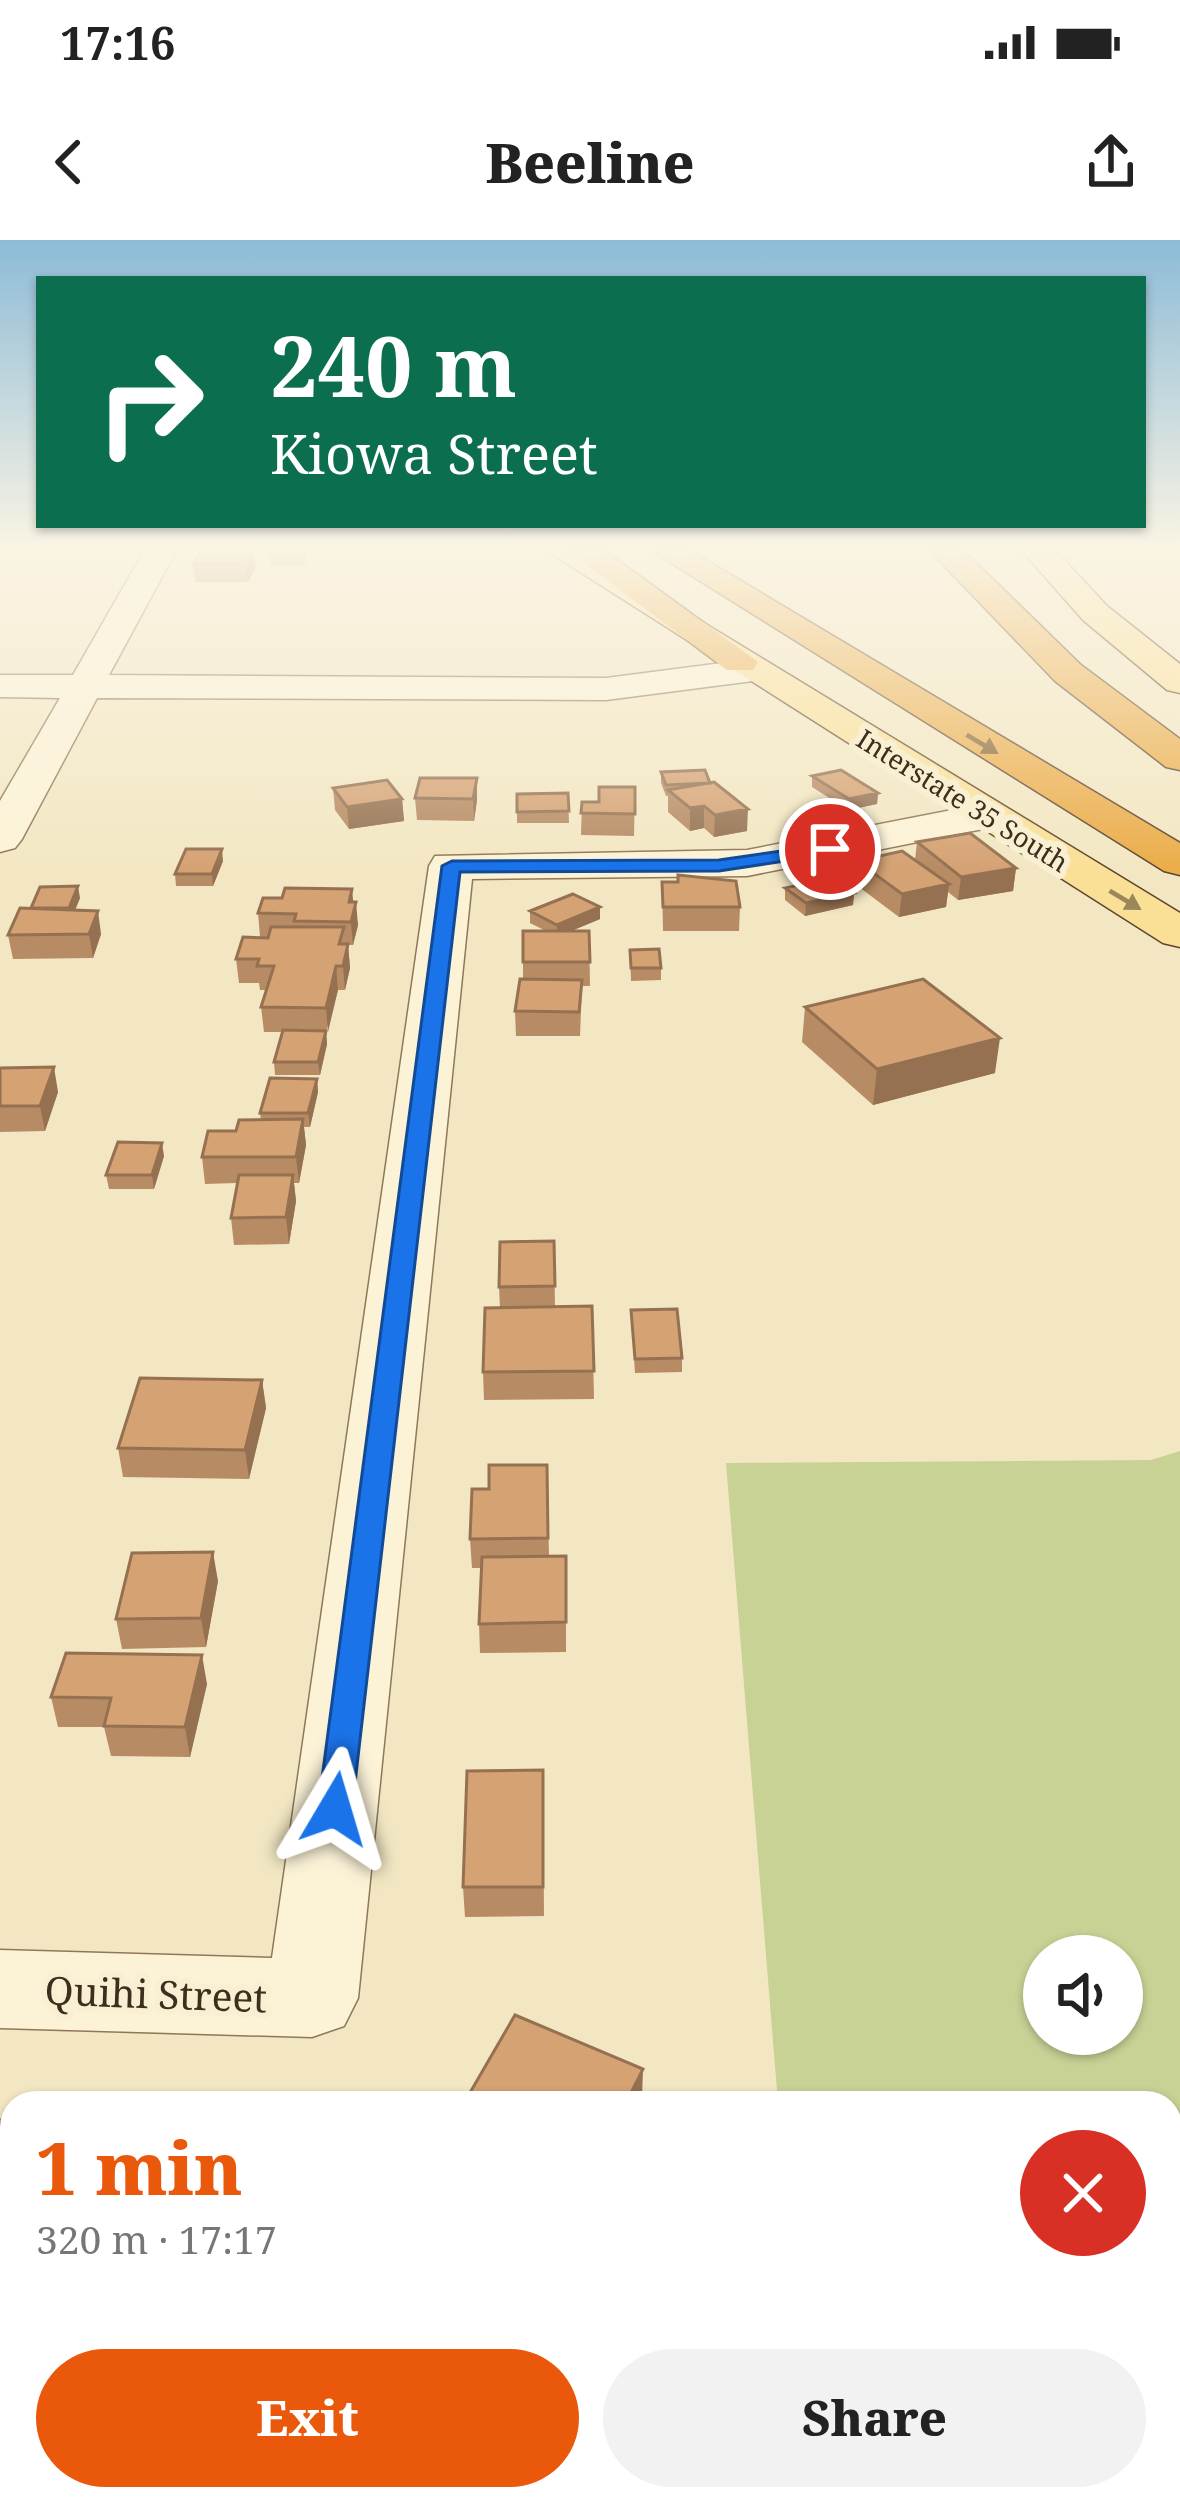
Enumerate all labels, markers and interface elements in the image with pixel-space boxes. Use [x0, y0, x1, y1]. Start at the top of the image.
text: 17:16 [60, 12, 175, 73]
text: Beeline [486, 125, 694, 199]
icon: back [36, 129, 102, 195]
icon: share [1078, 129, 1144, 195]
text: 240 m [270, 307, 517, 422]
icon: right [72, 324, 228, 480]
text: Kiowa Street [270, 416, 598, 490]
street label: Interstate 35 South [850, 720, 1076, 880]
one-way arrow [965, 733, 999, 754]
pin [779, 798, 881, 900]
icon: arrive [797, 816, 863, 882]
one-way arrow [1108, 889, 1142, 910]
position arrow [272, 1746, 398, 1872]
map controls [1023, 1935, 1143, 2055]
button: sound [1023, 1935, 1143, 2055]
street label: Quihi Street [44, 1963, 268, 2023]
text: 1 min [36, 2118, 243, 2216]
button: close [1020, 2130, 1146, 2256]
text: 320 m · 17:17 [36, 2212, 277, 2265]
button: Exit [36, 2349, 579, 2487]
button: Share [603, 2349, 1146, 2487]

